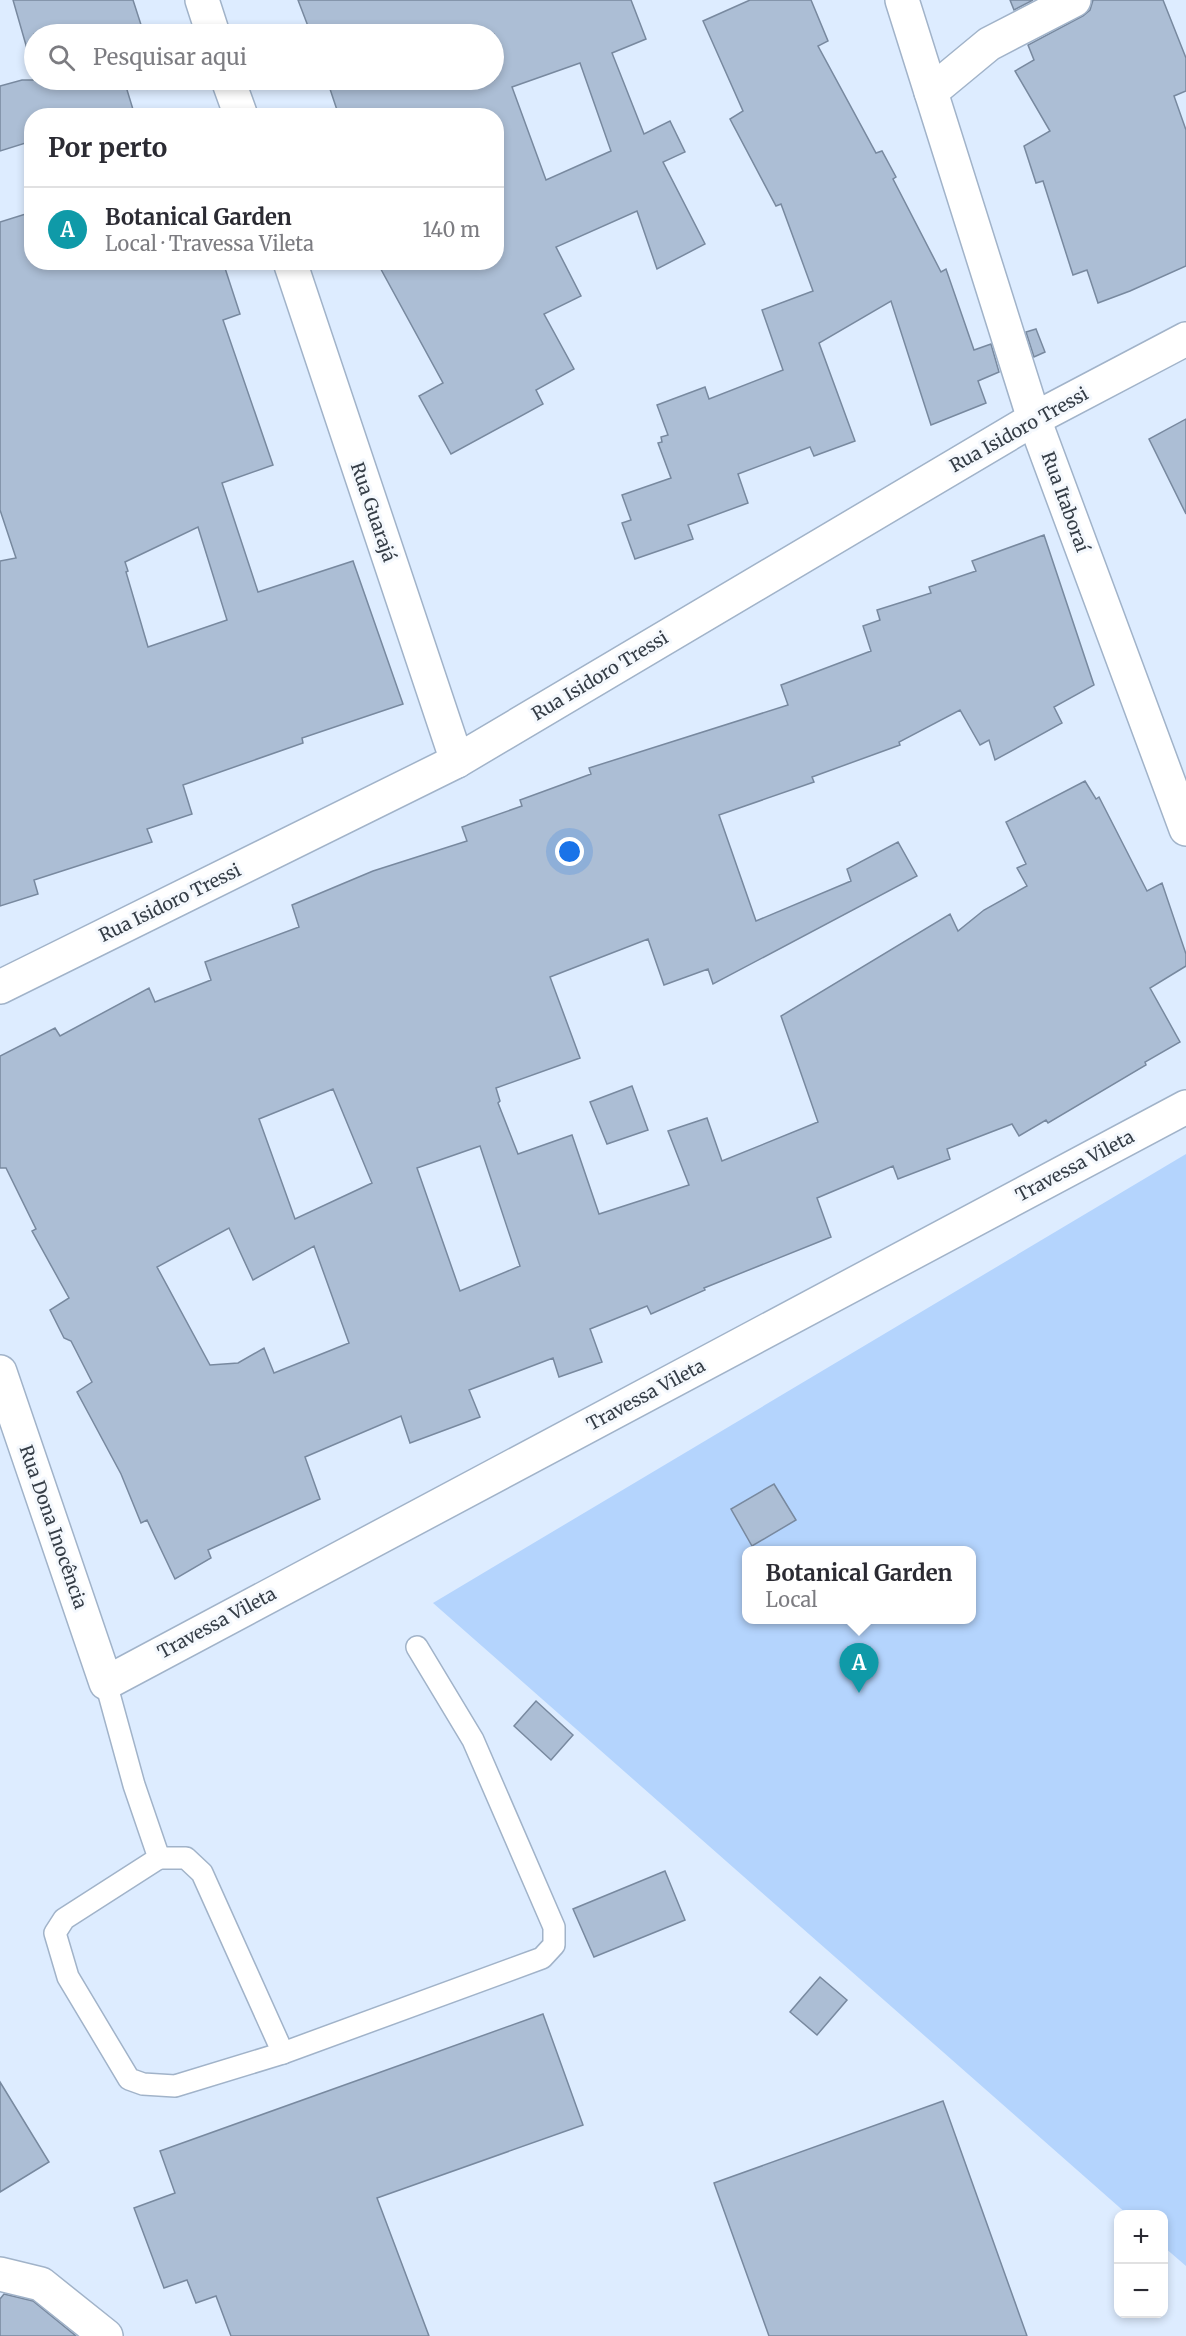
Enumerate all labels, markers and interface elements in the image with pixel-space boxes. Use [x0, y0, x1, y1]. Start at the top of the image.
search box [24, 24, 504, 90]
icon: search [45, 41, 78, 74]
text: Pesquisar aqui [93, 43, 247, 71]
text: Por perto [48, 131, 167, 164]
text: Botanical Garden [105, 203, 292, 231]
text: A [60, 217, 75, 242]
text: 140 m [423, 217, 480, 242]
text: Local · Travessa Vileta [105, 231, 314, 256]
street label: Rua Isidoro Tressi [945, 382, 1092, 477]
street label: Rua Itaboraí [1037, 448, 1095, 556]
street label: Rua Guarajá [346, 459, 401, 565]
street label: Rua Isidoro Tressi [527, 626, 672, 725]
your location [555, 837, 584, 866]
street label: Rua Isidoro Tressi [95, 858, 245, 947]
street label: Travessa Vileta [1012, 1125, 1138, 1206]
street label: Travessa Vileta [583, 1354, 709, 1435]
street label: Rua Dona Inocência [15, 1442, 92, 1612]
popup [742, 1546, 976, 1624]
text: Botanical Garden [766, 1559, 952, 1587]
street label: Travessa Vileta [154, 1582, 280, 1663]
text: Local [766, 1587, 818, 1612]
pin: A [840, 1644, 878, 1693]
map controls [1114, 2210, 1168, 2318]
button: + [1114, 2210, 1168, 2264]
button: − [1114, 2264, 1168, 2318]

